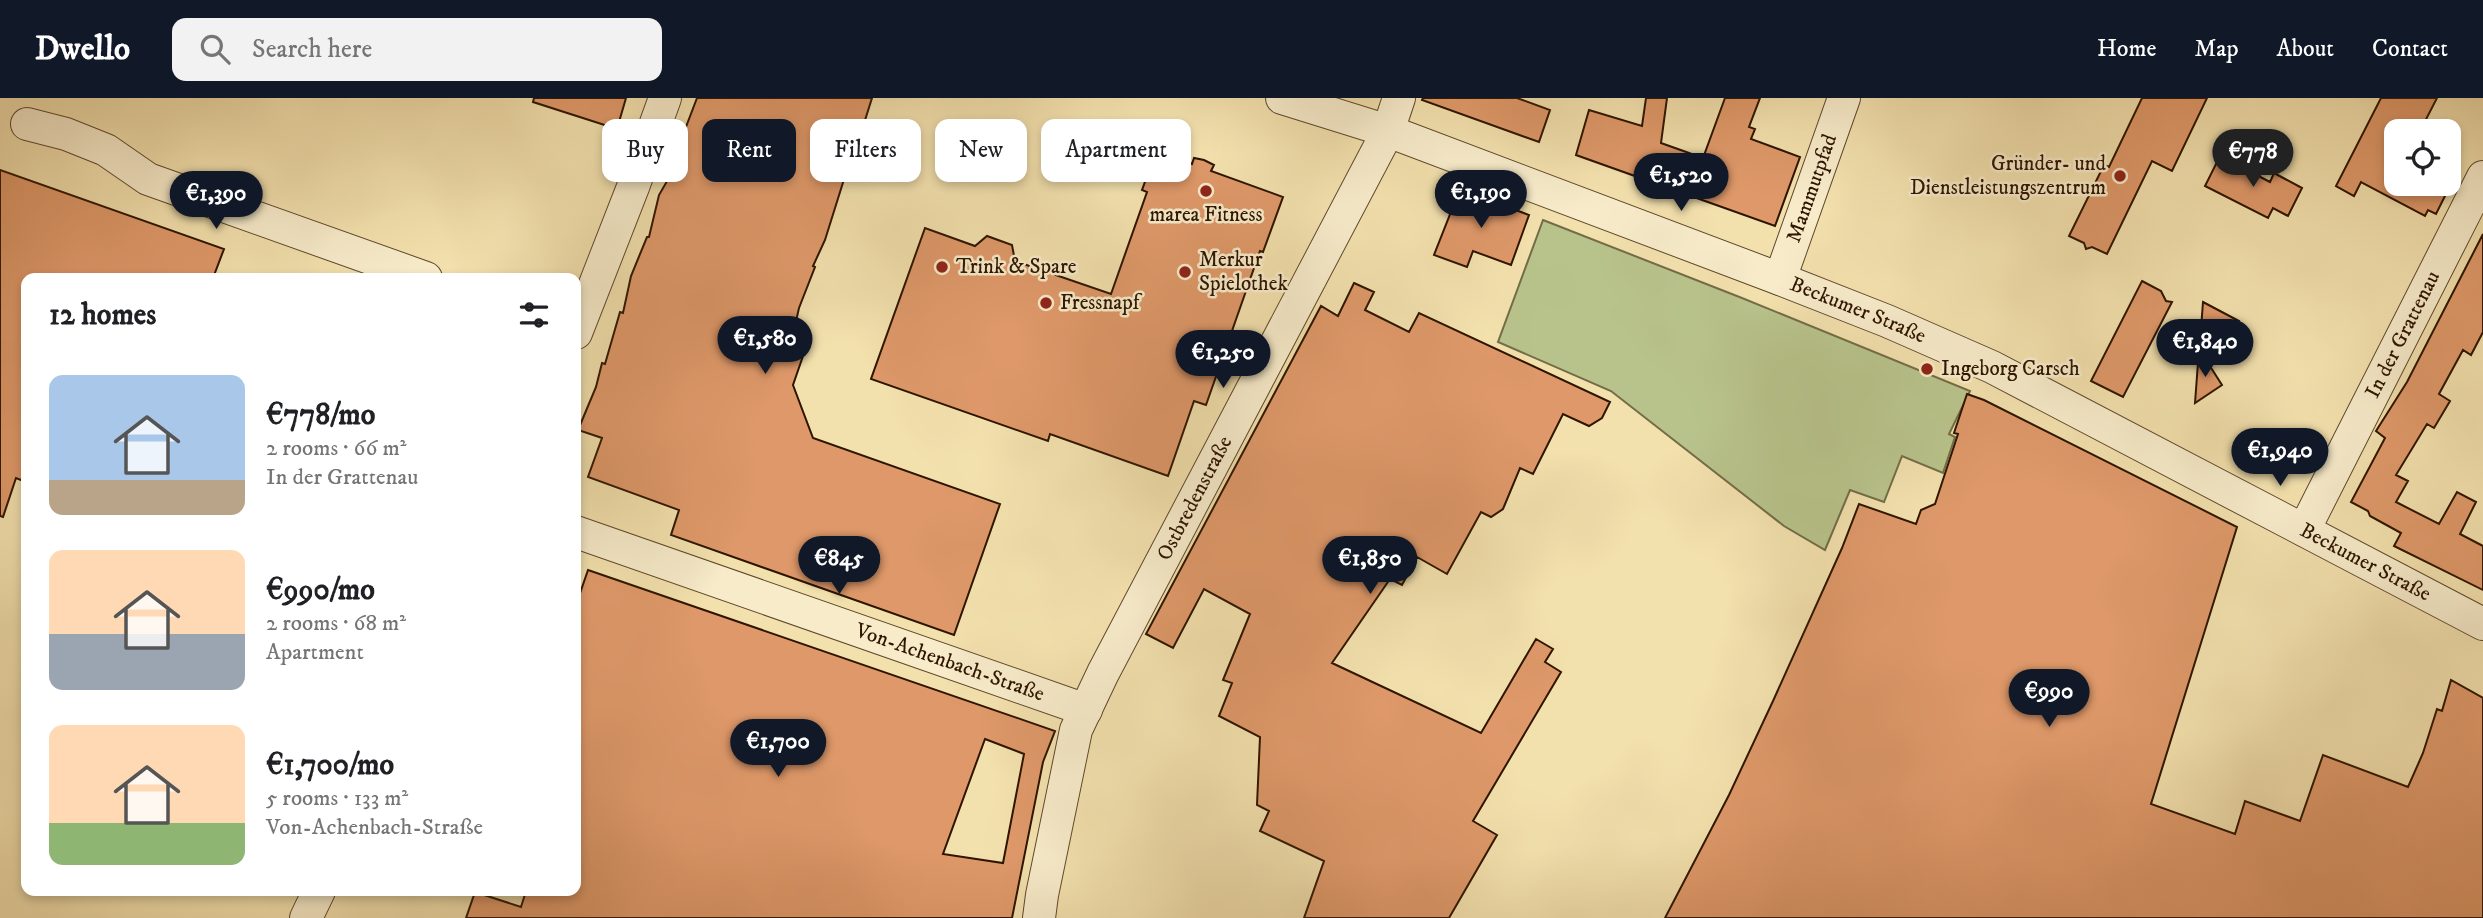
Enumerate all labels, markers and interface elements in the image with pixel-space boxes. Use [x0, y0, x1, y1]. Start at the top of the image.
search box [172, 18, 662, 81]
text: Dwello [35, 29, 130, 70]
icon: search [196, 30, 234, 68]
text: Search here [252, 33, 372, 66]
text: Home [2097, 34, 2156, 64]
text: Map [2194, 34, 2239, 64]
text: About [2277, 34, 2334, 64]
text: Contact [2372, 34, 2448, 64]
chip: Buy [602, 119, 688, 182]
chip: Rent [702, 119, 796, 182]
chip: Filters [810, 119, 921, 182]
chip: New [935, 119, 1027, 182]
chip: Apartment [1041, 119, 1191, 182]
map controls [2384, 119, 2461, 196]
button: locate [2384, 119, 2461, 196]
street label: Mammutpfad [1781, 130, 1843, 246]
pin: €778 [2212, 130, 2294, 189]
text: €778 [2228, 137, 2278, 166]
place label: Gründer- und Dienstleistungszentrum [1910, 151, 2107, 201]
pin: €1,520 [1624, 153, 1738, 213]
text: €1,520 [1650, 161, 1712, 190]
marker: Gründer- und Dienstleistungszentrum [2112, 168, 2128, 184]
pin: €1,190 [1424, 170, 1538, 230]
pin: €1,390 [159, 172, 273, 231]
text: €1,190 [1451, 178, 1511, 207]
text: €1,390 [186, 179, 246, 208]
marker: marea Fitness [1198, 183, 1214, 199]
place label: marea Fitness [1149, 202, 1263, 228]
place label: Merkur Spielothek [1199, 247, 1288, 297]
place label: Trink & Spare [956, 254, 1077, 280]
marker: Trink & Spare [934, 259, 950, 275]
marker: Merkur Spielothek [1177, 264, 1193, 280]
street label: In der Grattenau [2360, 267, 2446, 403]
street label: Beckumer Straße [1786, 271, 1930, 350]
place label: Fressnapf [1060, 290, 1143, 316]
marker: Fressnapf [1038, 295, 1054, 311]
icon: filters [515, 296, 553, 334]
text: 12 homes [49, 297, 156, 334]
pin: €1,580 [708, 316, 822, 376]
pin: €1,840 [2148, 320, 2262, 379]
text: €1,580 [733, 324, 797, 353]
text: €1,840 [2172, 327, 2238, 356]
pin: €1,250 [1166, 330, 1280, 390]
text: €1,250 [1191, 338, 1255, 367]
place label: Ingeborg Carsch [1941, 356, 2080, 382]
marker: Ingeborg Carsch [1919, 361, 1935, 377]
text: €778/mo [266, 397, 375, 434]
icon: home [105, 403, 189, 487]
pin: €1,940 [2223, 428, 2337, 488]
street label: Ostbredenstraße [1151, 431, 1238, 565]
text: 2 rooms · 66 m² [266, 434, 406, 463]
text: €1,940 [2247, 436, 2313, 465]
text: In der Grattenau [266, 463, 418, 492]
street label: Beckumer Straße [2295, 517, 2435, 607]
pin: €845 [798, 536, 880, 596]
pin: €1,850 [1313, 536, 1427, 596]
text: €845 [814, 544, 864, 573]
text: €1,850 [1338, 544, 1402, 573]
text: €990/mo [266, 572, 375, 609]
icon: home [105, 578, 189, 662]
text: 2 rooms · 68 m² [266, 609, 406, 638]
street label: Von-Achenbach-Straße [851, 617, 1048, 708]
text: Apartment [266, 638, 364, 667]
pin: €990 [2008, 670, 2090, 729]
text: €990 [2025, 677, 2073, 706]
pin: €1,700 [721, 720, 835, 779]
text: €1,700 [746, 727, 810, 756]
text: €1,700/mo [266, 747, 394, 784]
icon: home [105, 753, 189, 837]
text: 5 rooms · 133 m² [266, 784, 408, 813]
text: Von-Achenbach-Straße [266, 813, 483, 842]

